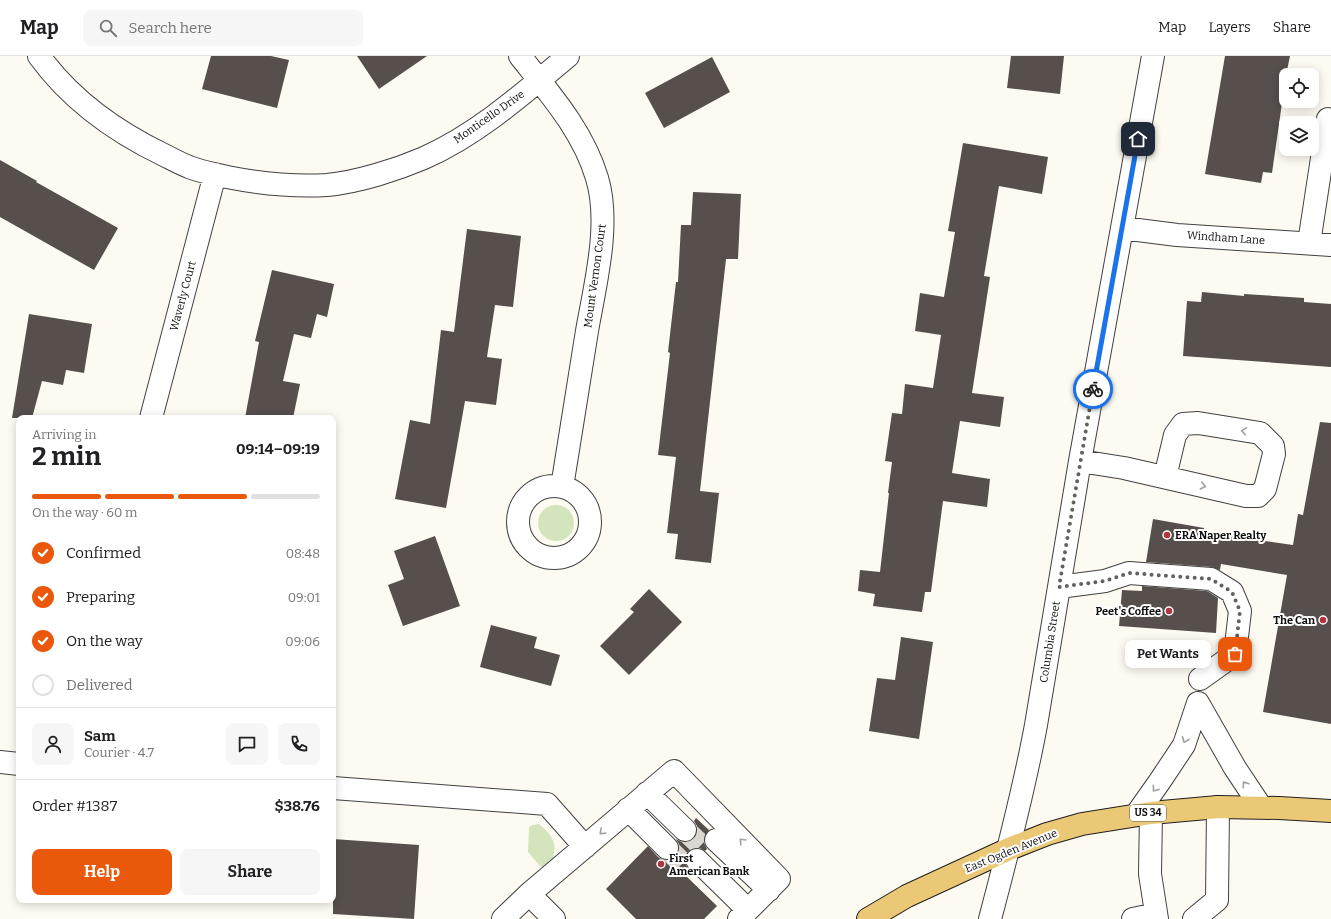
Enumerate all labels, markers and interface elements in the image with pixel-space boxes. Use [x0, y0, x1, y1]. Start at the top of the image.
search box [83, 10, 363, 46]
text: Map [20, 16, 59, 39]
icon: search [97, 17, 119, 39]
text: Search here [129, 19, 212, 37]
text: Map [1158, 19, 1186, 36]
text: Layers [1208, 19, 1251, 36]
text: Share [1273, 19, 1311, 36]
map controls [1279, 68, 1319, 156]
button: locate [1279, 68, 1319, 108]
street label: Monticello Drive [451, 88, 527, 146]
button: layers [1279, 116, 1319, 156]
pin [1121, 122, 1155, 156]
icon: home [1127, 128, 1149, 150]
street label: Mount Vernon Court [581, 223, 609, 329]
street label: Windham Lane [1187, 229, 1265, 247]
street label: Waverly Court [167, 259, 199, 333]
courier [1073, 369, 1113, 409]
icon: bike [1082, 378, 1104, 400]
text: Arriving in [32, 427, 97, 442]
one-way arrow [1241, 427, 1247, 435]
text: 09:14–09:19 [236, 440, 320, 458]
text: 2 min [32, 441, 101, 472]
one-way arrow [1199, 481, 1206, 490]
text: On the way · 60 m [32, 505, 137, 520]
place label: ERA Naper Realty [1175, 529, 1267, 542]
marker: ERA Naper Realty [1162, 530, 1172, 540]
icon: check [32, 542, 54, 564]
text: Confirmed [66, 544, 141, 562]
text: 08:48 [286, 546, 320, 561]
icon: check [32, 586, 54, 608]
text: Preparing [66, 588, 135, 606]
text: 09:01 [288, 590, 320, 605]
street label: Columbia Street [1037, 600, 1063, 684]
place label: Peet's Coffee [1095, 605, 1161, 618]
marker: Peet's Coffee [1164, 606, 1174, 616]
place label: The Can [1273, 614, 1315, 627]
marker: The Can [1318, 615, 1328, 625]
icon: check [32, 630, 54, 652]
text: On the way [66, 632, 143, 650]
text: 09:06 [285, 634, 320, 649]
pin [1218, 637, 1252, 671]
callout: Pet Wants [1125, 640, 1211, 668]
icon: bag [1224, 643, 1246, 665]
text: Pet Wants [1137, 646, 1199, 661]
text: Delivered [66, 676, 133, 694]
button: person [32, 723, 74, 765]
button: chat [226, 723, 268, 765]
button: phone [278, 723, 320, 765]
text: Sam [84, 727, 116, 745]
one-way arrow [1181, 737, 1189, 744]
text: Courier · 4.7 [84, 745, 154, 760]
one-way arrow [1243, 781, 1250, 788]
one-way arrow [1152, 785, 1160, 792]
text: Order #1387 [32, 797, 117, 815]
text: $38.76 [274, 797, 320, 815]
road number: US 34 [1130, 805, 1166, 821]
one-way arrow [599, 827, 607, 835]
street label: East Ogden Avenue [963, 827, 1059, 875]
one-way arrow [739, 838, 747, 846]
button: Help [32, 849, 172, 895]
button: Share [180, 849, 320, 895]
place label: First American Bank [669, 852, 750, 878]
marker: First American Bank [656, 859, 666, 869]

